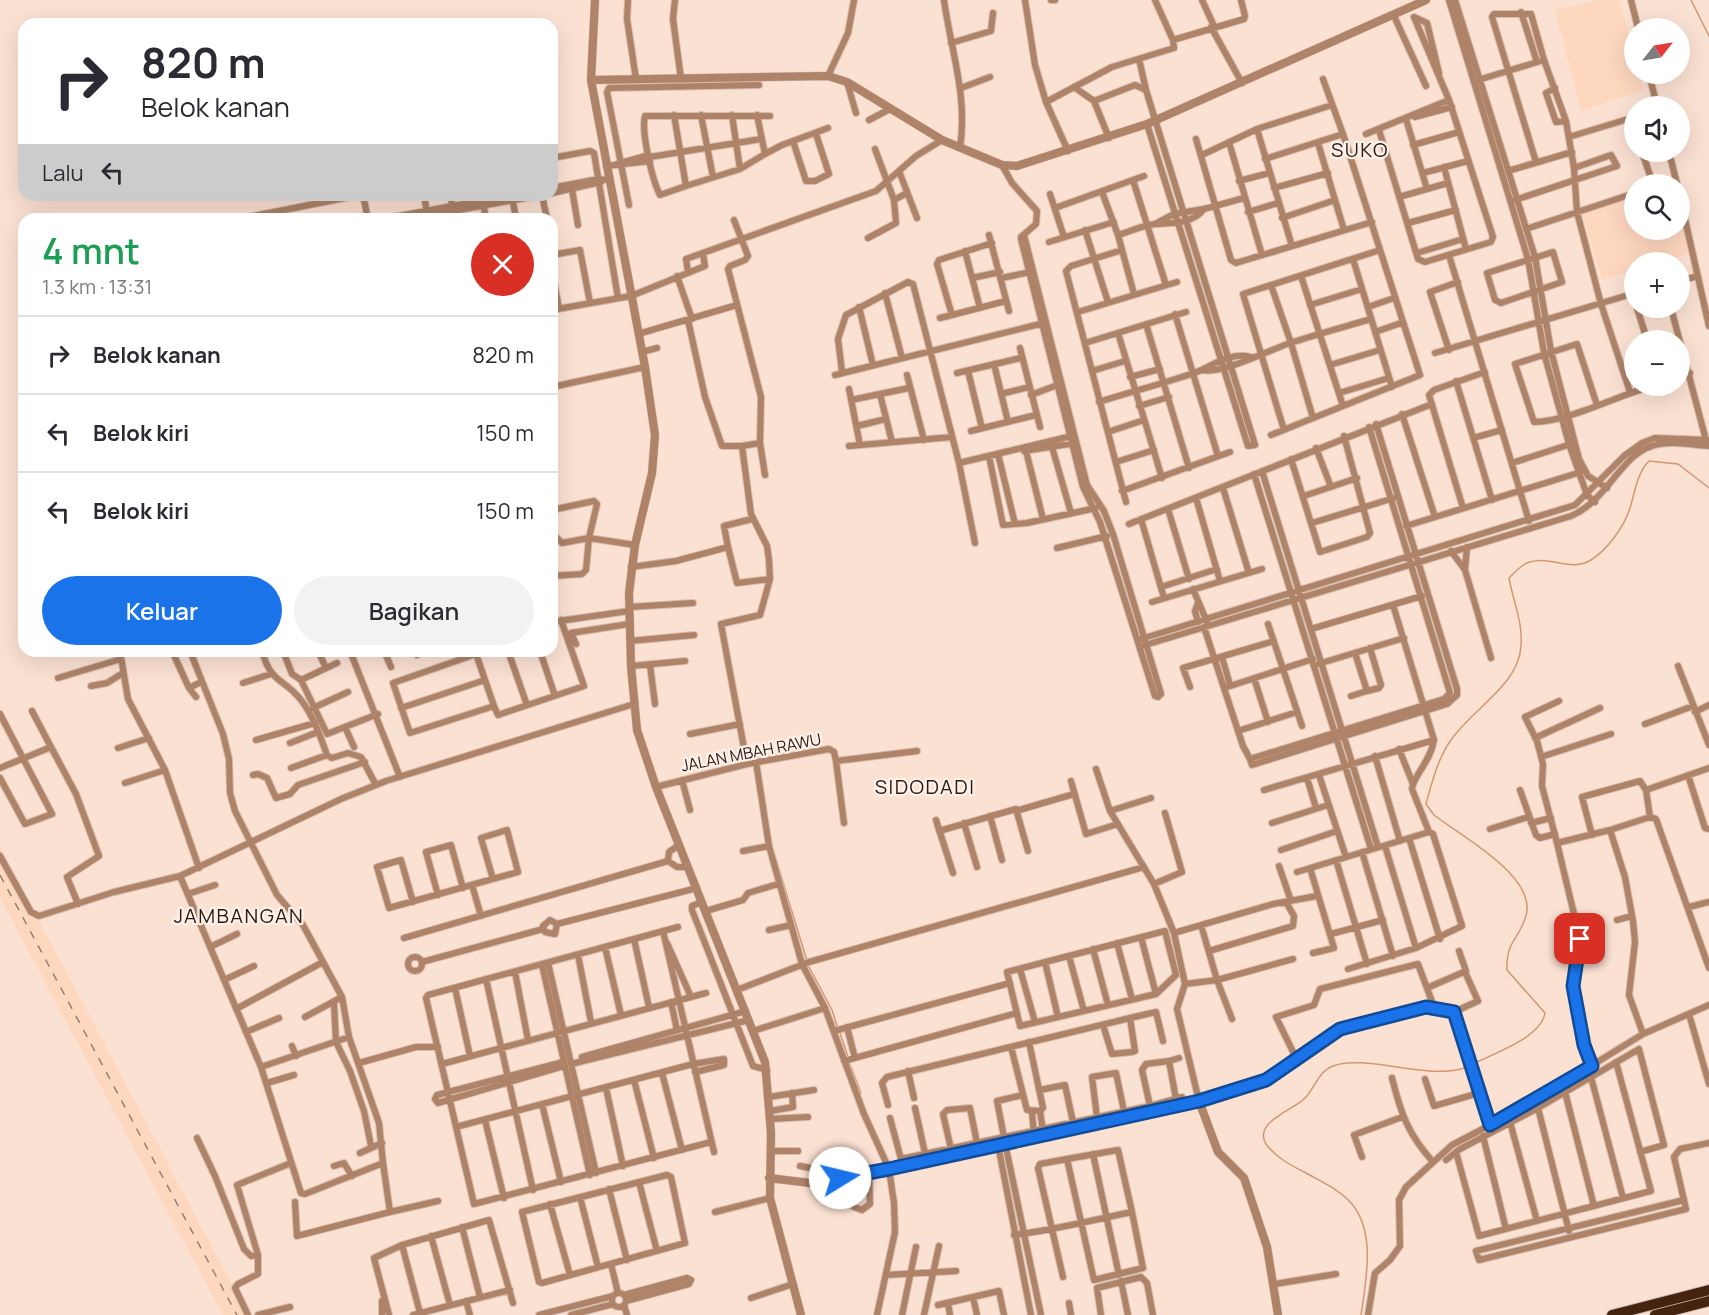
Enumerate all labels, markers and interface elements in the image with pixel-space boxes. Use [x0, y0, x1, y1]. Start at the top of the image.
north arrow [1624, 18, 1690, 84]
map controls [1624, 18, 1690, 396]
text: 820 m [141, 33, 266, 91]
icon: right [42, 42, 120, 120]
text: Belok kanan [141, 88, 290, 125]
button: sound [1624, 96, 1690, 162]
district label: SUKO [1331, 136, 1389, 163]
icon: left [96, 156, 129, 189]
text: Lalu [42, 158, 84, 188]
button: search [1624, 174, 1690, 240]
text: 4 mnt [42, 226, 140, 275]
button: close [471, 233, 534, 296]
button: + [1624, 252, 1690, 318]
text: 1.3 km · 13:31 [42, 273, 152, 300]
button: − [1624, 330, 1690, 396]
icon: right [42, 339, 75, 372]
text: Belok kanan [93, 340, 221, 370]
text: 820 m [472, 340, 534, 370]
icon: left [42, 417, 75, 450]
text: Belok kiri [93, 418, 189, 448]
text: 150 m [476, 418, 534, 448]
icon: left [42, 495, 75, 528]
text: Belok kiri [93, 496, 189, 526]
text: 150 m [476, 496, 534, 526]
button: Keluar [42, 576, 282, 645]
button: Bagikan [294, 576, 534, 645]
street label: JALAN MBAH RAWU [679, 728, 823, 776]
district label: SIDODADI [875, 773, 975, 800]
district label: JAMBANGAN [174, 902, 304, 929]
pin [1554, 913, 1605, 964]
icon: arrive [1563, 922, 1596, 955]
position arrow [808, 1146, 872, 1210]

